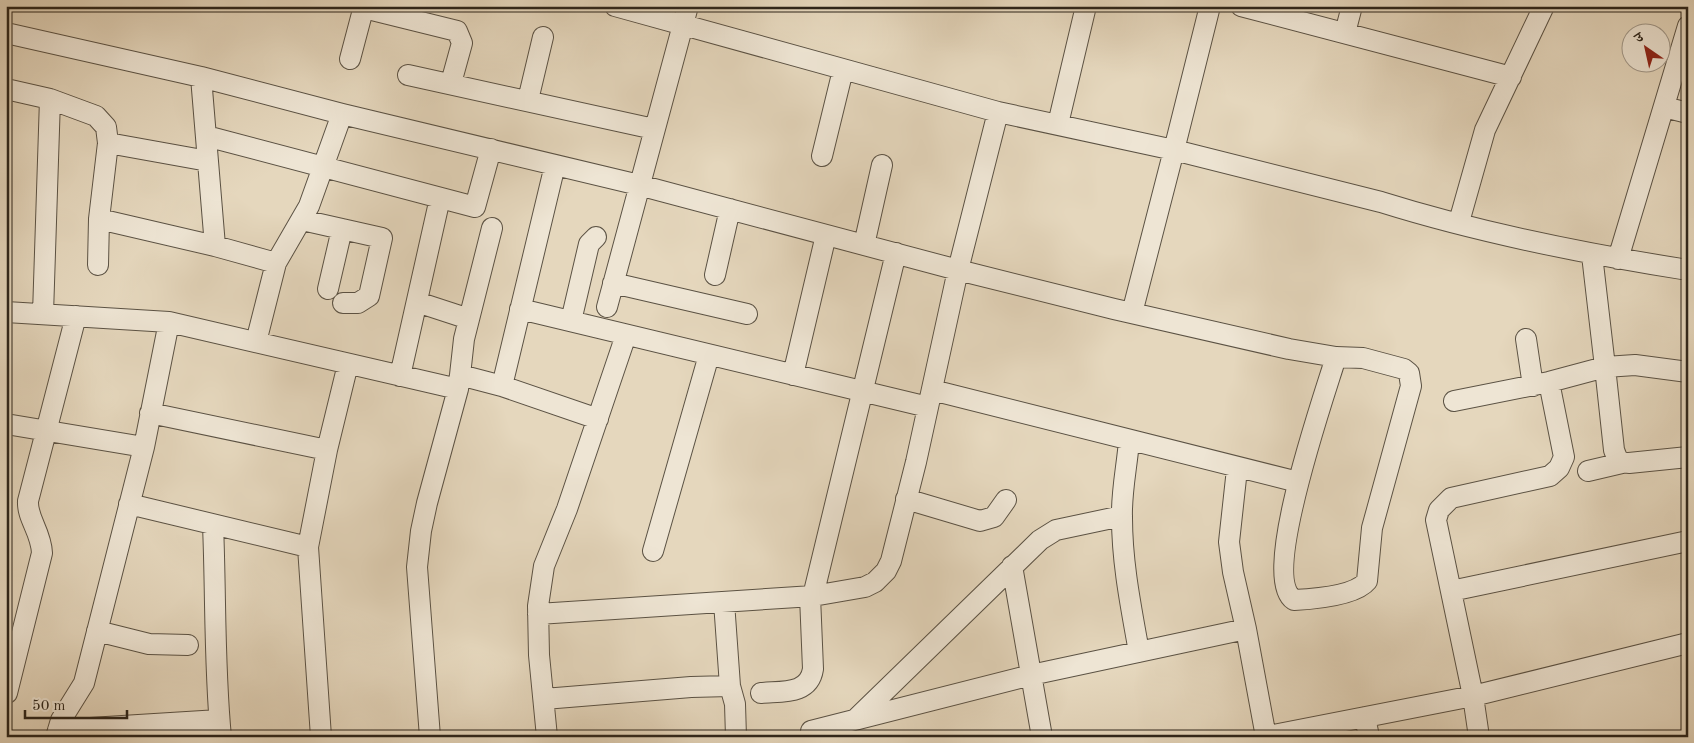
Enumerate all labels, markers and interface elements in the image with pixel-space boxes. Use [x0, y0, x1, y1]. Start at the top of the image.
north arrow [1622, 22, 1672, 72]
text: उ [1632, 30, 1647, 46]
scale bar [25, 688, 128, 720]
text: 50 m [32, 699, 66, 714]

